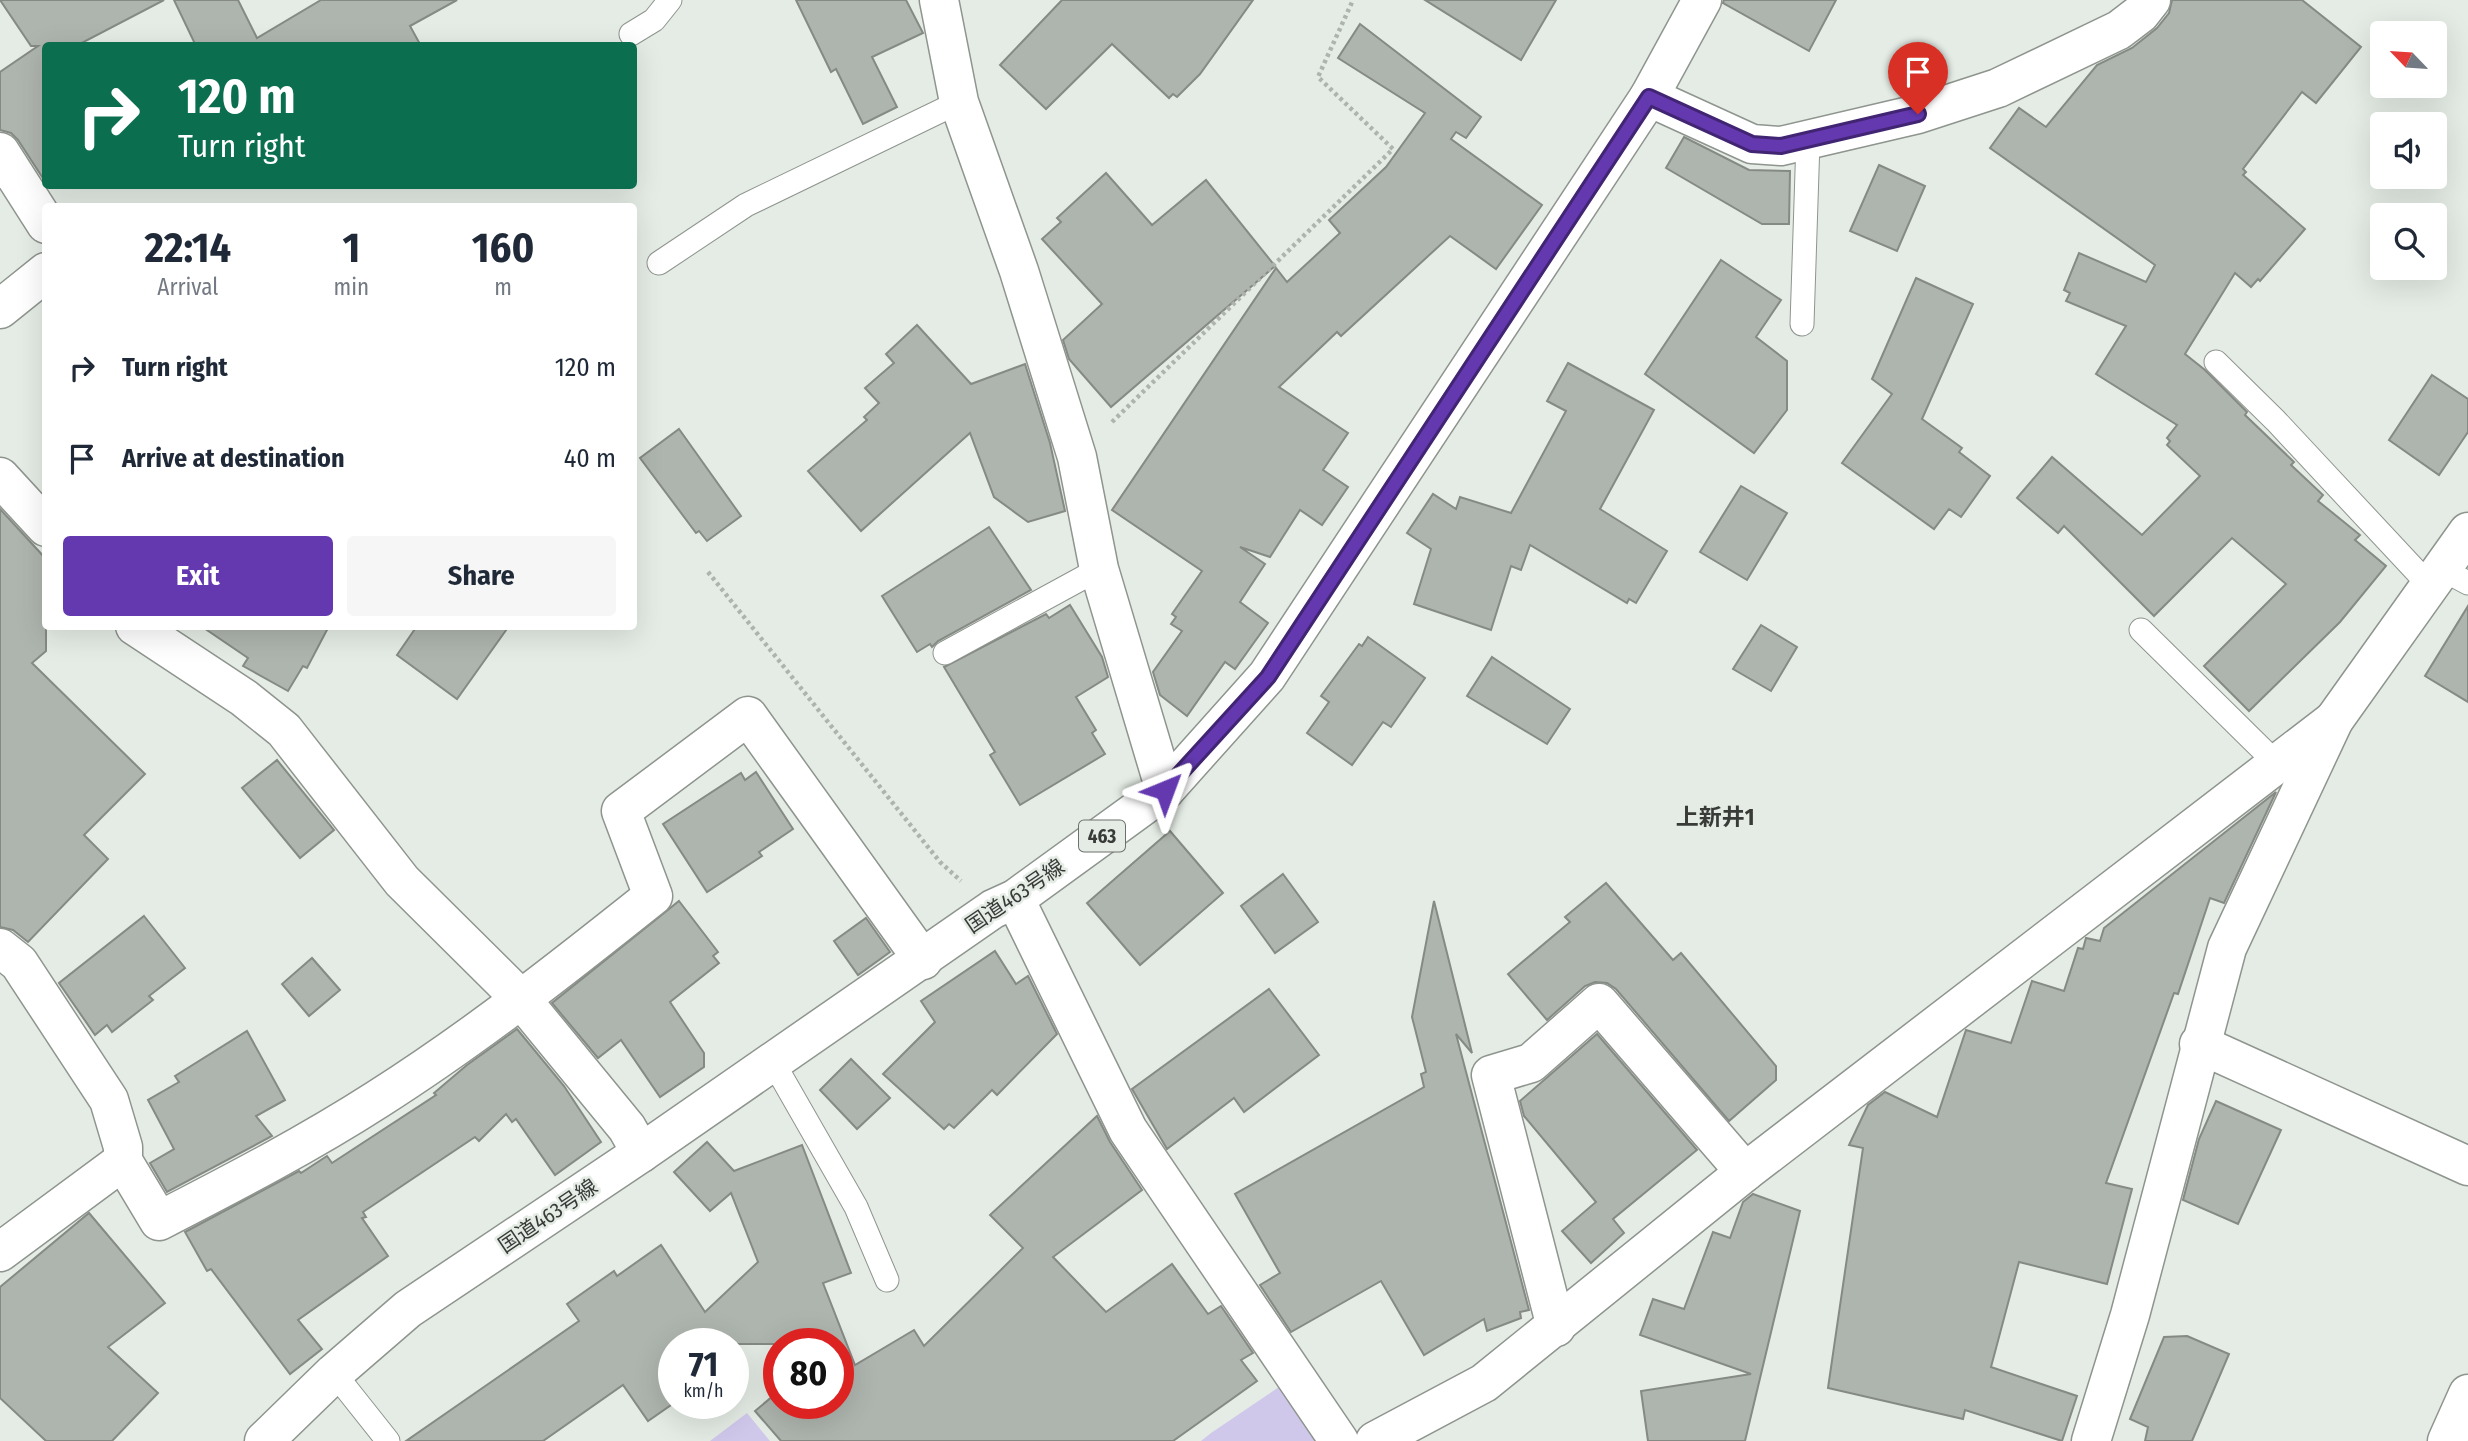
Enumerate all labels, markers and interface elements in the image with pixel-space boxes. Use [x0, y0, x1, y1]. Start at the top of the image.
north arrow [2370, 21, 2446, 98]
map controls [2370, 21, 2447, 280]
pin [1888, 42, 1948, 114]
icon: arrive [1899, 53, 1937, 91]
text: 120 m [178, 67, 296, 126]
icon: right [63, 70, 154, 161]
button: sound [2370, 112, 2447, 189]
text: Turn right [178, 127, 305, 165]
button: search [2370, 203, 2447, 280]
text: 22:14 [145, 223, 231, 273]
text: 1 [342, 223, 360, 273]
text: 160 [472, 223, 534, 273]
text: Arrival [157, 273, 218, 301]
text: min [334, 273, 369, 301]
text: m [494, 273, 512, 301]
icon: right [63, 349, 101, 387]
text: Turn right [122, 352, 228, 383]
text: 120 m [555, 352, 616, 383]
icon: arrive [63, 440, 101, 478]
text: Arrive at destination [122, 443, 345, 474]
text: 40 m [564, 443, 616, 474]
button: Exit [63, 536, 333, 616]
button: Share [347, 536, 616, 616]
position arrow [1128, 753, 1202, 827]
district label: 上新井1 [1676, 803, 1754, 831]
road number: 463 [1079, 820, 1125, 852]
street label: 国道463号線 [961, 853, 1069, 939]
street label: 国道463号線 [494, 1173, 602, 1259]
speed limit sign: 80 [763, 1328, 854, 1419]
text: 71 [689, 1343, 718, 1385]
text: km/h [683, 1380, 724, 1402]

